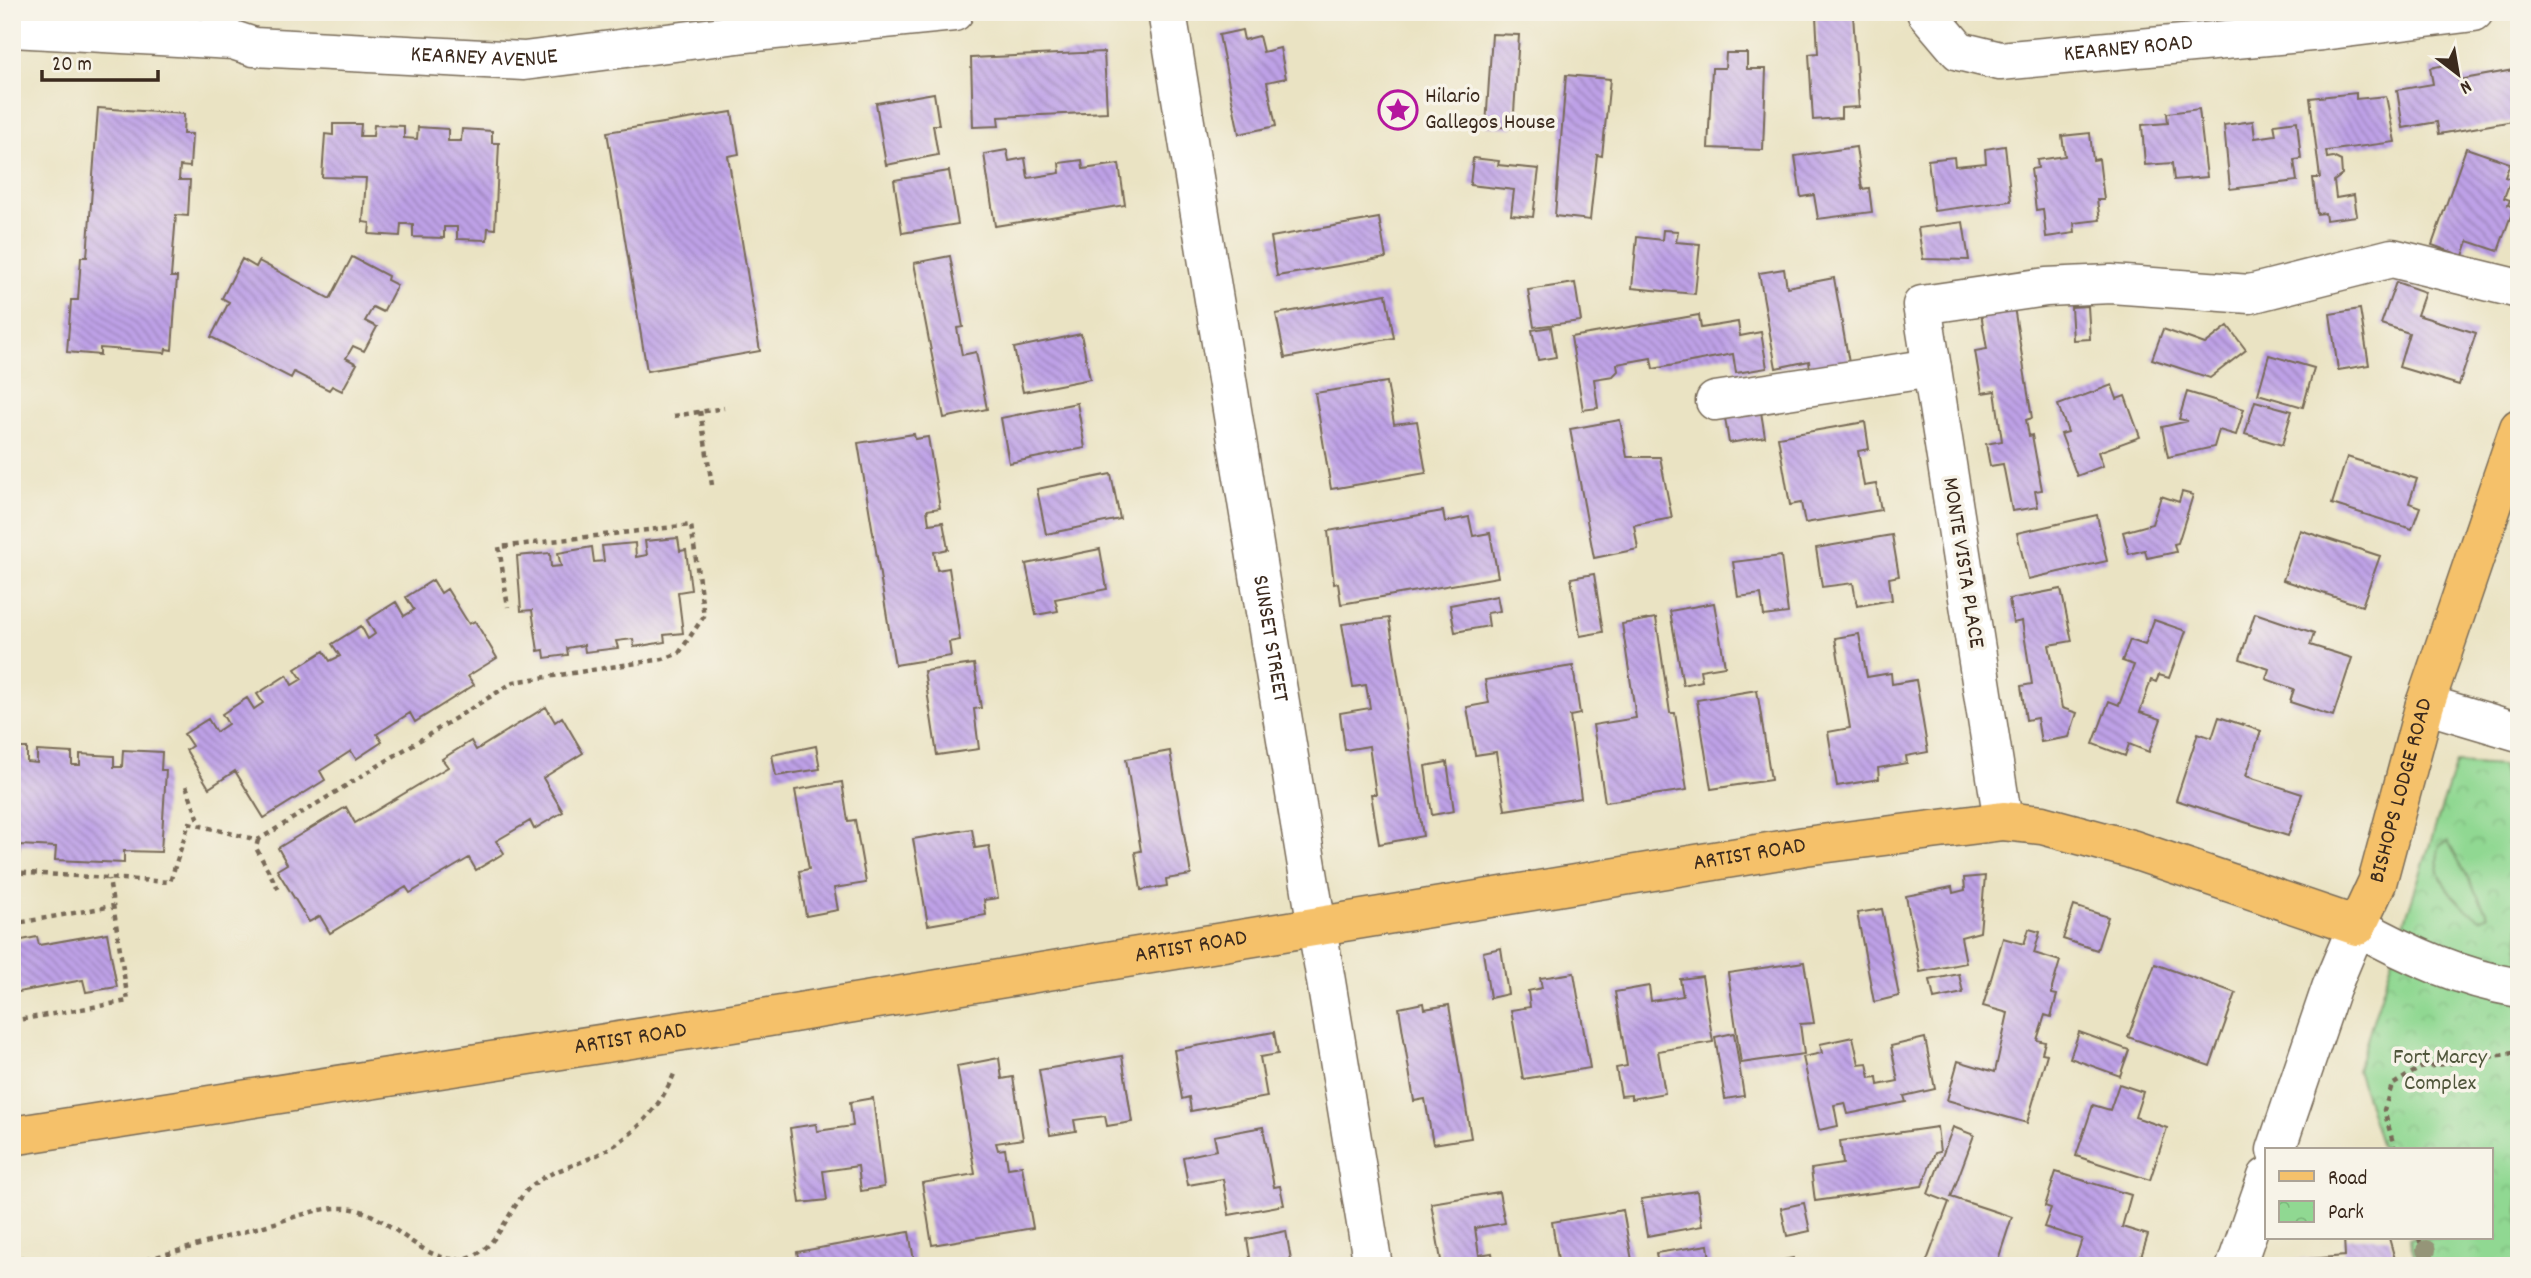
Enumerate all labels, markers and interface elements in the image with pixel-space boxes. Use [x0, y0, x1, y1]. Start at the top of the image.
street label: KEARNEY ROAD [2062, 27, 2194, 71]
scale bar [42, 38, 158, 82]
north arrow [2422, 38, 2492, 108]
street label: KEARNEY AVENUE [410, 39, 560, 78]
text: 20 m [52, 51, 92, 81]
text: N [2454, 72, 2476, 100]
place label: Hilario Gallegos House [1425, 81, 1555, 140]
place icon: Hilario Gallegos House [1377, 89, 1419, 131]
street label: MONTE VISTA PLACE [1932, 475, 1992, 651]
street label: SUNSET STREET [1243, 573, 1296, 705]
street label: BISHOPS LODGE ROAD [2361, 695, 2442, 887]
street label: ARTIST ROAD [1691, 830, 1808, 881]
street label: ARTIST ROAD [1132, 922, 1250, 973]
street label: ARTIST ROAD [572, 1014, 689, 1064]
park label: Fort Marcy Complex [2393, 1042, 2488, 1101]
legend [2265, 1148, 2492, 1240]
text: Road [2328, 1165, 2367, 1195]
text: Park [2328, 1199, 2364, 1229]

